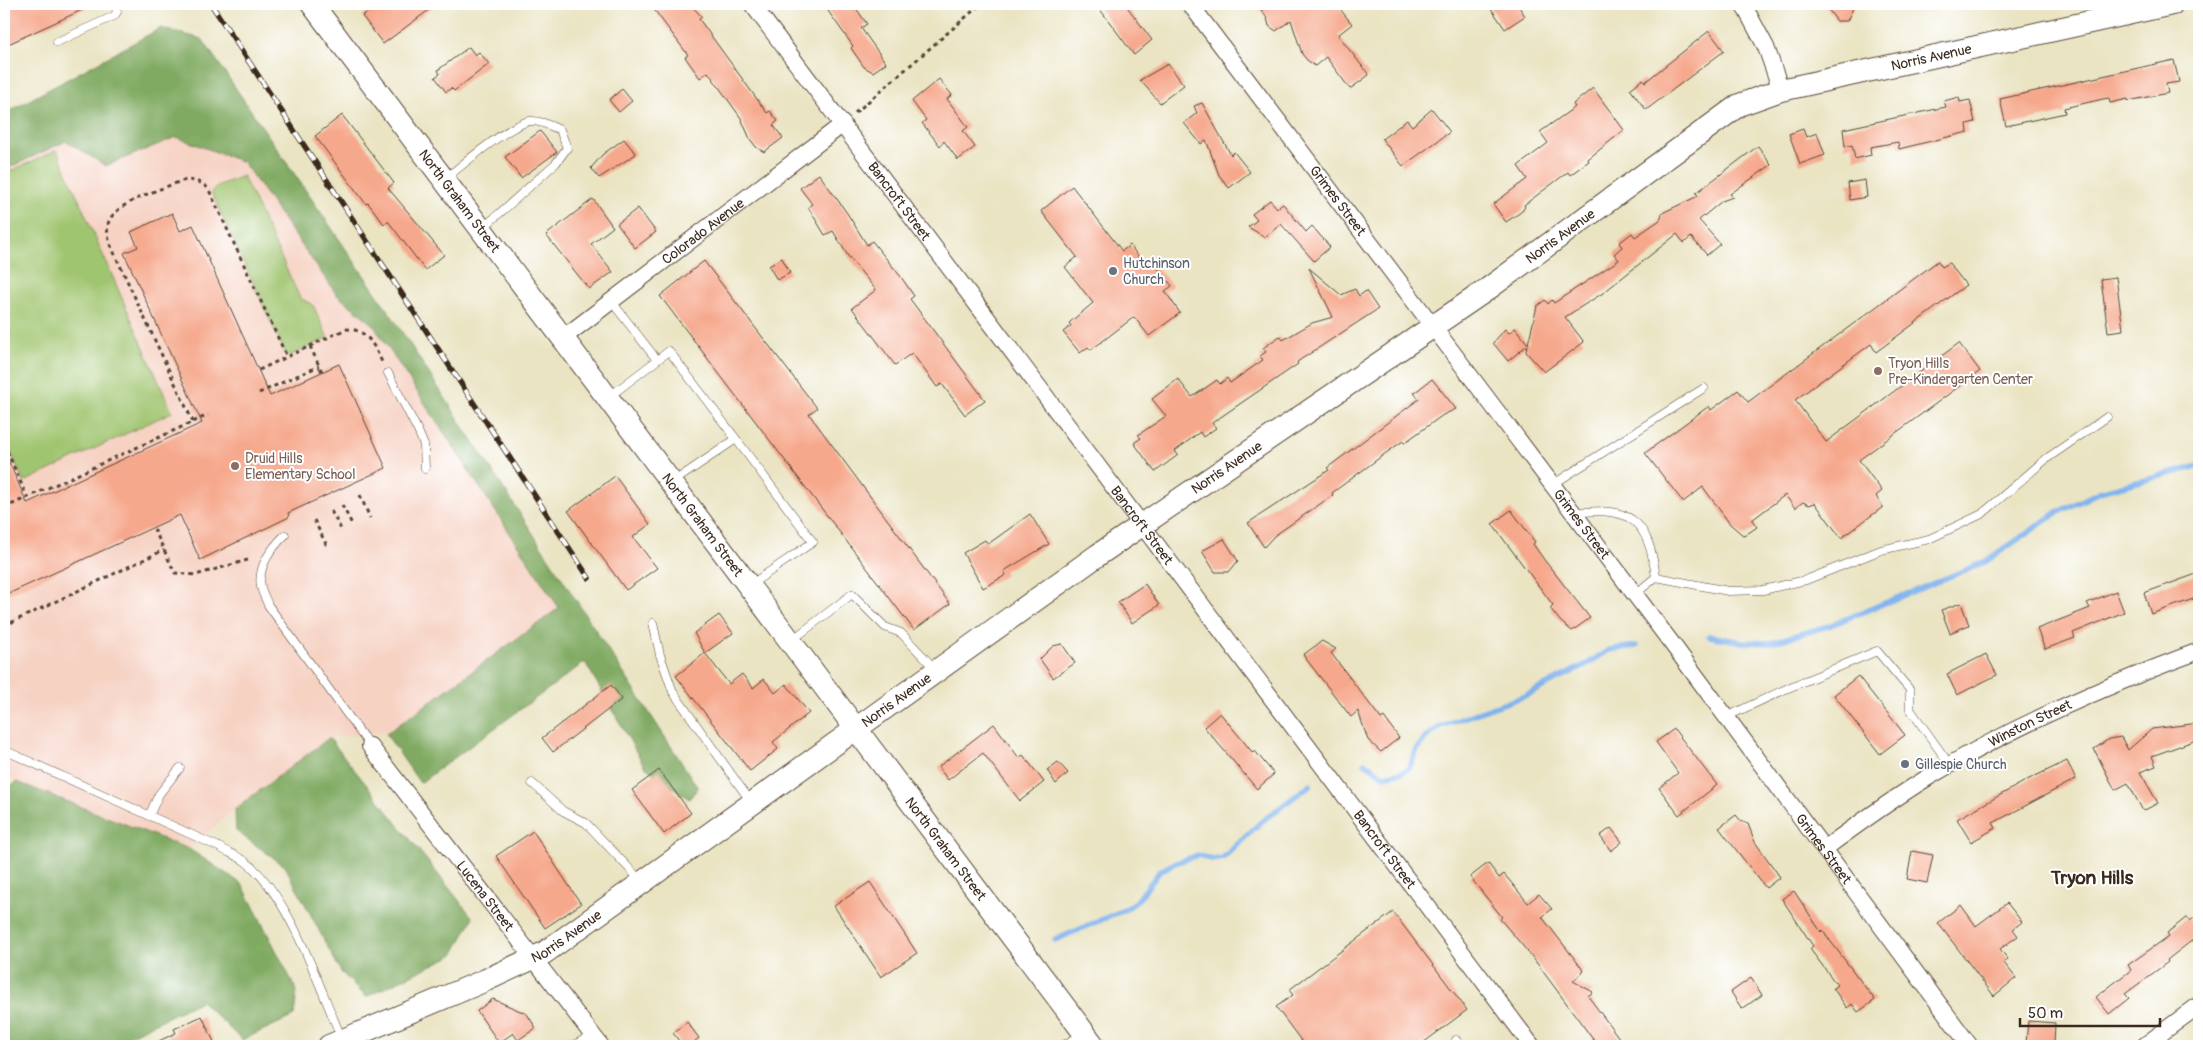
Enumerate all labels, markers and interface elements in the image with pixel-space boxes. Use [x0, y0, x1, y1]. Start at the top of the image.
street label: Norris Avenue [1889, 40, 1973, 74]
street label: North Graham Street [415, 146, 504, 256]
street label: Bancroft Street [865, 158, 935, 244]
street label: Grimes Street [1306, 162, 1370, 239]
street label: Colorado Avenue [658, 194, 747, 268]
street label: Norris Avenue [1522, 205, 1598, 267]
place label: Hutchinson Church [1123, 255, 1190, 288]
marker: Hutchinson Church [1107, 265, 1119, 277]
place label: Tryon Hills Pre-Kindergarten Center [1888, 355, 2033, 388]
marker: Tryon Hills Pre-Kindergarten Center [1872, 365, 1884, 377]
street label: Norris Avenue [1188, 437, 1265, 497]
place label: Druid Hills Elementary School [245, 450, 356, 483]
marker: Druid Hills Elementary School [229, 460, 241, 472]
street label: North Graham Street [659, 470, 747, 580]
street label: Bancroft Street [1107, 483, 1177, 568]
street label: Grimes Street [1550, 486, 1614, 563]
street label: Norris Avenue [858, 669, 935, 731]
street label: Winston Street [1986, 695, 2074, 750]
place label: Gillespie Church [1915, 756, 2007, 773]
marker: Gillespie Church [1899, 758, 1911, 770]
street label: North Graham Street [902, 794, 990, 904]
street label: Bancroft Street [1350, 807, 1420, 892]
street label: Grimes Street [1792, 810, 1856, 887]
street label: Lucena Street [453, 857, 518, 935]
district label: Tryon Hills [2050, 866, 2134, 890]
street label: Norris Avenue [528, 906, 605, 966]
scale bar [2020, 995, 2160, 1027]
text: 50 m [2028, 1004, 2063, 1023]

